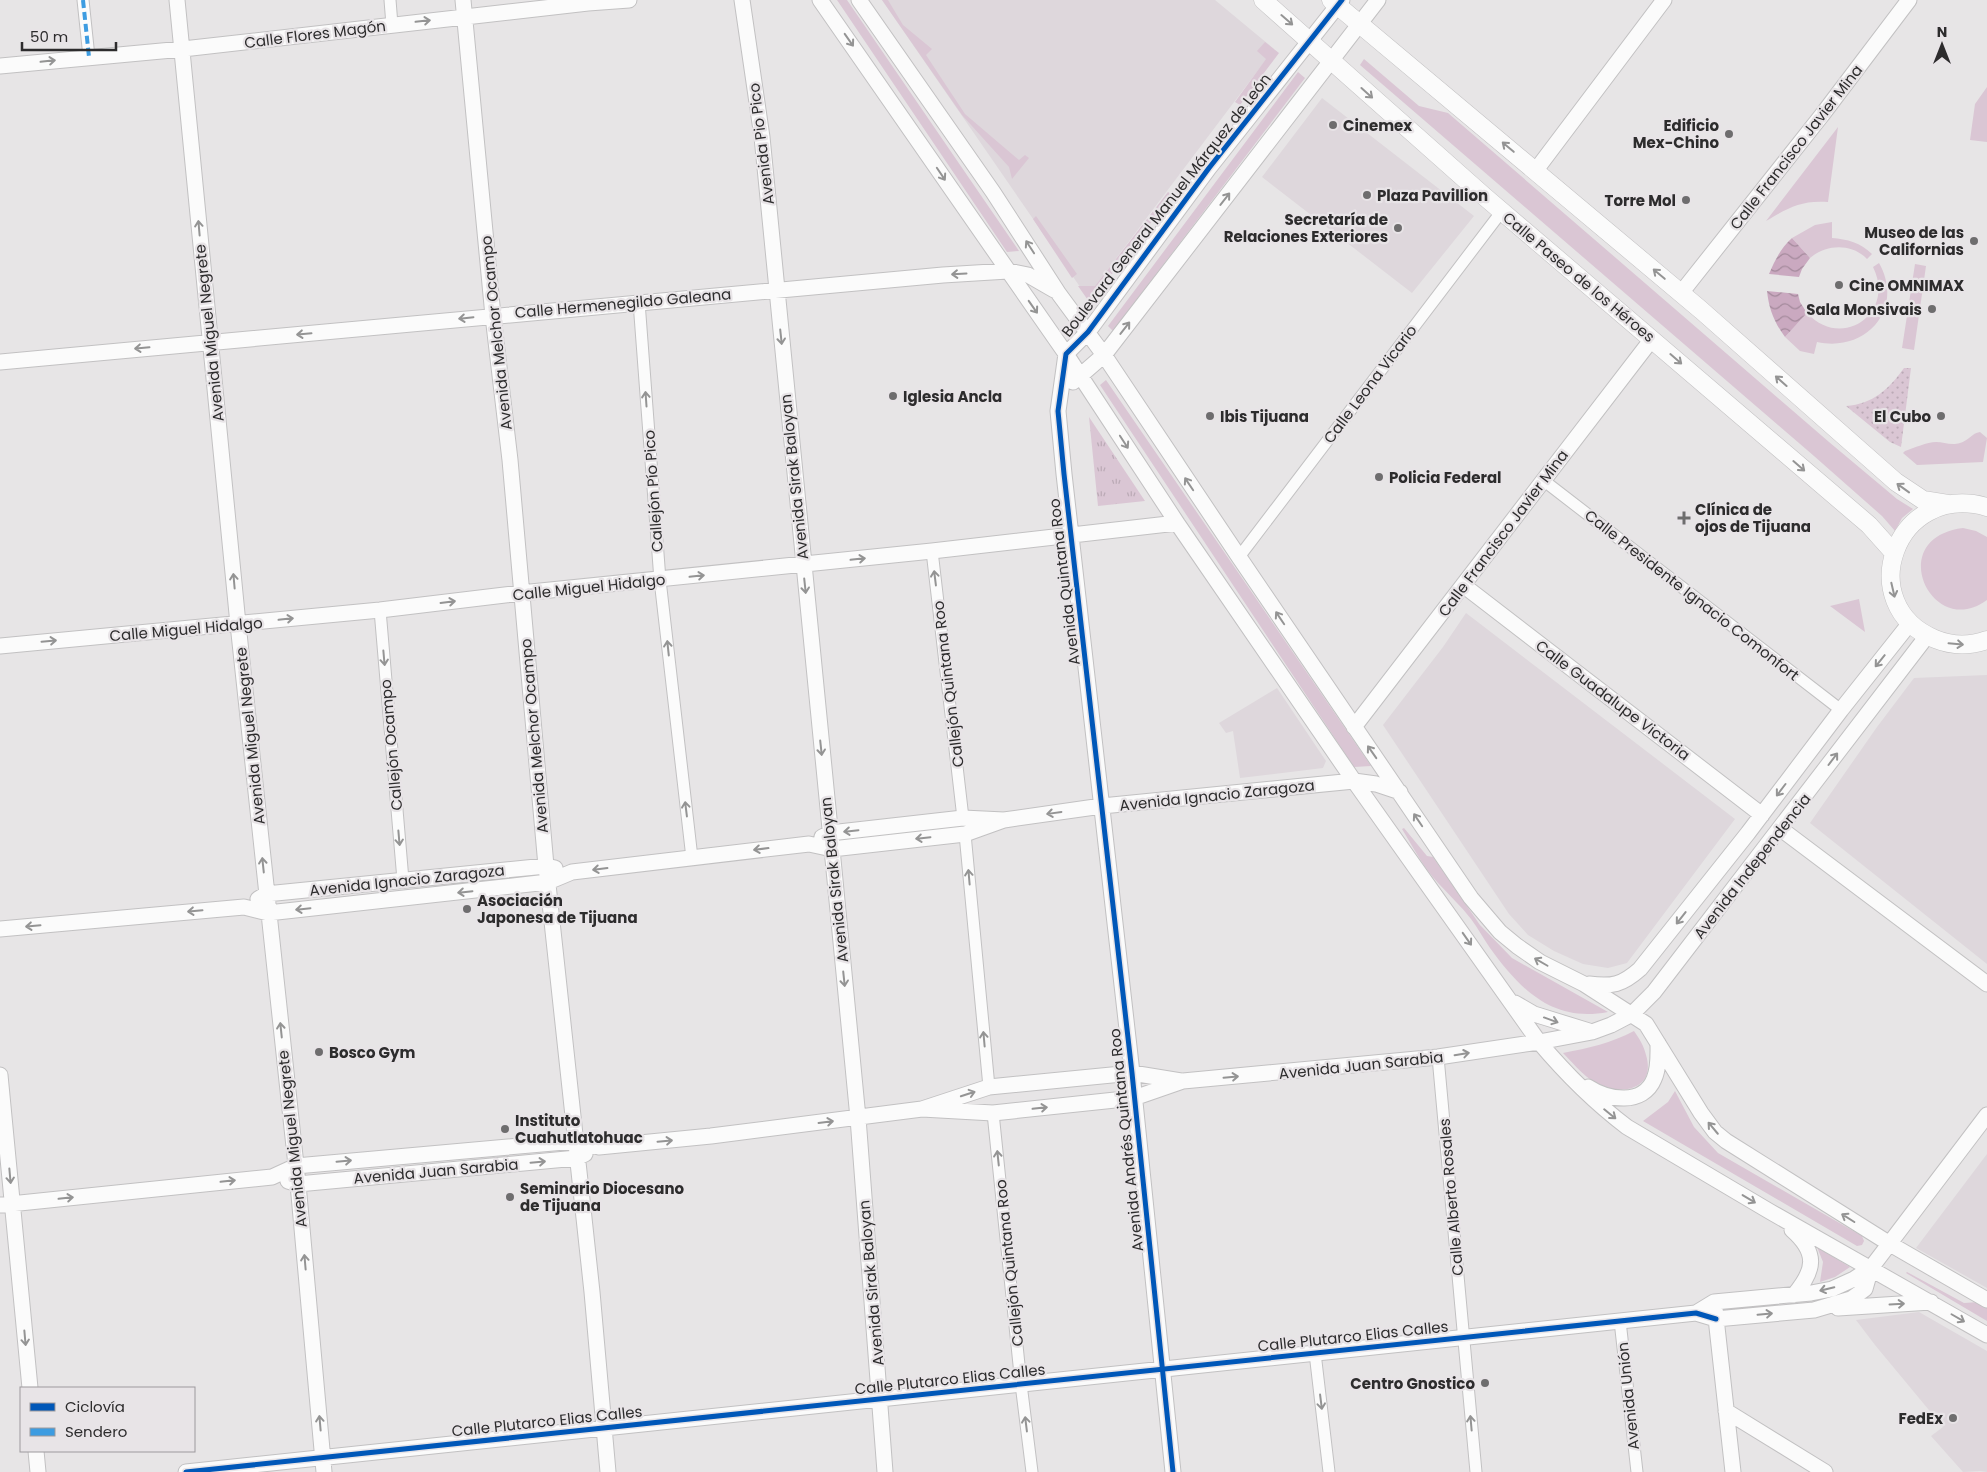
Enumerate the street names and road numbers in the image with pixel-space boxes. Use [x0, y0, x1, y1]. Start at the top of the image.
street label: Calle Flores Magón [243, 15, 387, 53]
street label: Calle Francisco Javier Mina [1725, 60, 1867, 234]
street label: Boulevard General Manuel Márquez de León [1056, 69, 1276, 341]
street label: Avenida Pio Pico [743, 82, 779, 206]
street label: Calle Paseo de los Héroes [1499, 207, 1660, 347]
street label: Avenida Melchor Ocampo [475, 235, 517, 431]
street label: Avenida Miguel Negrete [189, 243, 229, 423]
street label: Calle Hermenegildo Galeana [514, 283, 732, 323]
street label: Calle Leona Vicario [1318, 320, 1422, 448]
street label: Avenida Sirak Baloyan [775, 393, 813, 561]
street label: Callejón Pío Pico [638, 429, 668, 553]
street label: Calle Francisco Javier Mina [1433, 445, 1573, 621]
street label: Avenida Quintana Roo [1043, 497, 1085, 667]
street label: Calle Presidente Ignacio Comonfort [1580, 505, 1804, 685]
street label: Calle Miguel Hidalgo [512, 569, 666, 605]
street label: Callejón Quintana Roo [927, 599, 969, 769]
street label: Calle Miguel Hidalgo [109, 612, 263, 646]
street label: Calle Guadalupe Victoria [1532, 635, 1694, 765]
street label: Avenida Melchor Ocampo [515, 638, 553, 834]
street label: Avenida Miguel Negrete [230, 646, 270, 826]
street label: Callejón Ocampo [375, 679, 407, 811]
street label: Avenida Ignacio Zaragoza [1118, 774, 1316, 816]
street label: Avenida Independencia [1689, 789, 1815, 943]
street label: Avenida Sirak Baloyan [815, 796, 853, 964]
street label: Avenida Ignacio Zaragoza [308, 859, 506, 901]
street label: Avenida Andrés Quintana Roo [1104, 1027, 1148, 1253]
street label: Avenida Juan Sarabia [1278, 1046, 1444, 1084]
street label: Avenida Miguel Negrete [272, 1049, 312, 1229]
street label: Calle Alberto Rosales [1434, 1117, 1468, 1277]
street label: Avenida Juan Sarabia [353, 1153, 519, 1189]
street label: Callejón Quintana Roo [990, 1179, 1028, 1347]
street label: Avenida Sirak Baloyan [853, 1199, 889, 1367]
street label: Calle Plutarco Elias Calles [1257, 1316, 1450, 1356]
street label: Avenida Unión [1612, 1341, 1644, 1451]
street label: Calle Plutarco Elias Calles [854, 1359, 1047, 1399]
street label: Calle Plutarco Elias Calles [451, 1401, 644, 1441]

